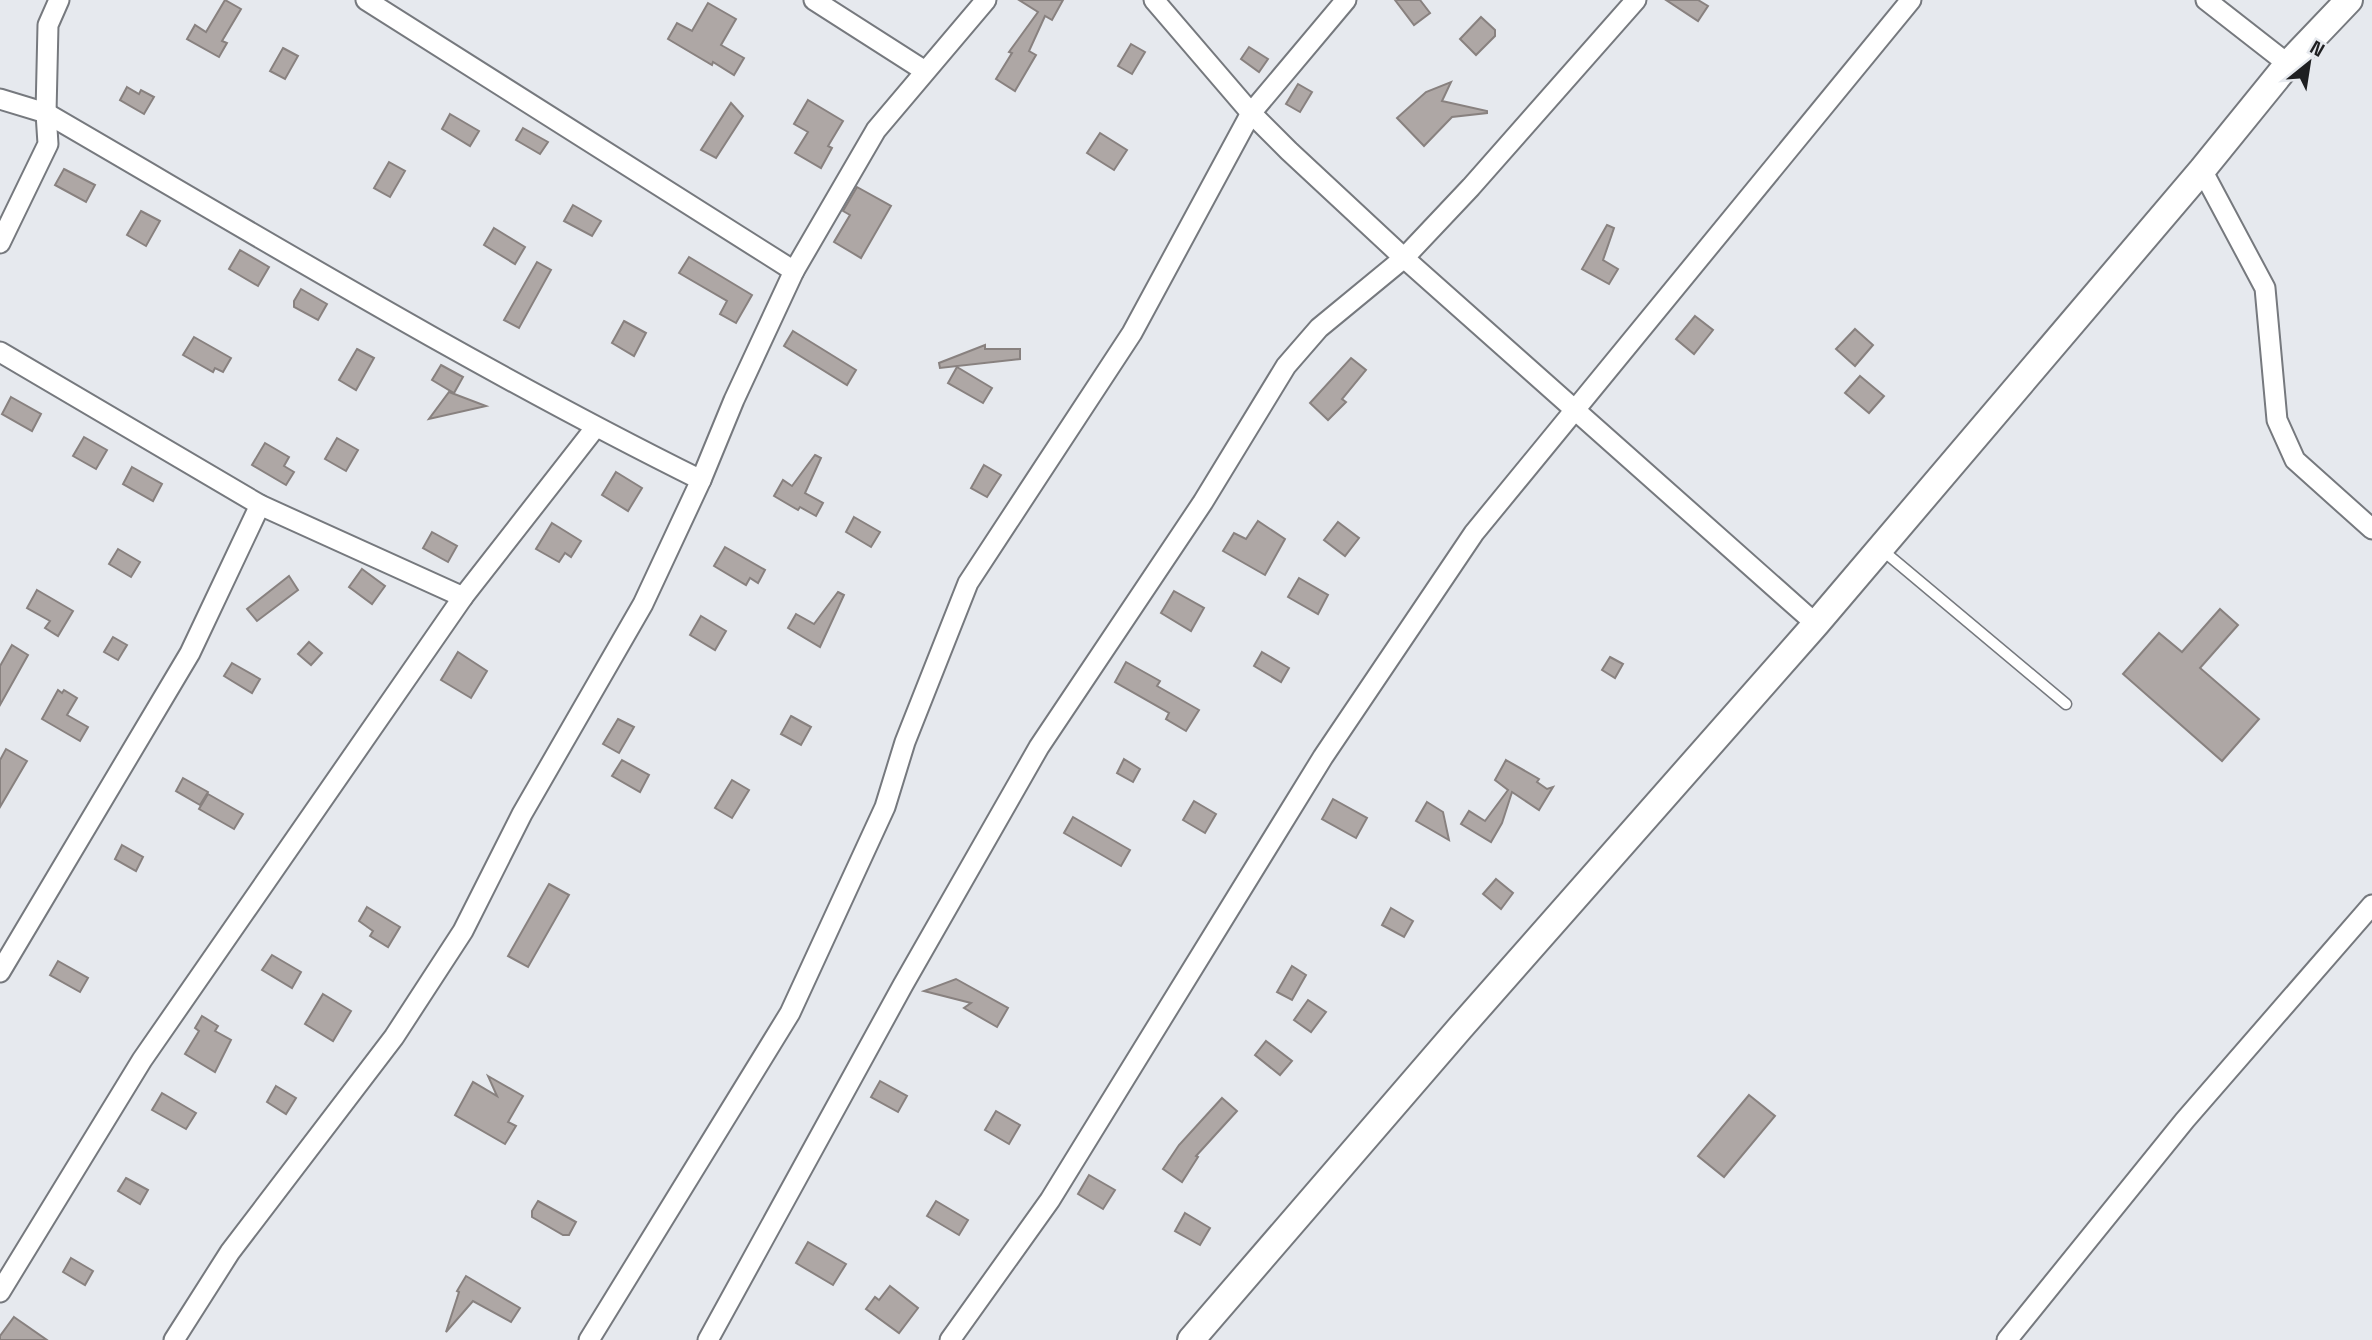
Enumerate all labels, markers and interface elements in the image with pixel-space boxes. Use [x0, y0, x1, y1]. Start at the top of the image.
north arrow [2274, 28, 2344, 98]
text: N [2305, 35, 2329, 63]

